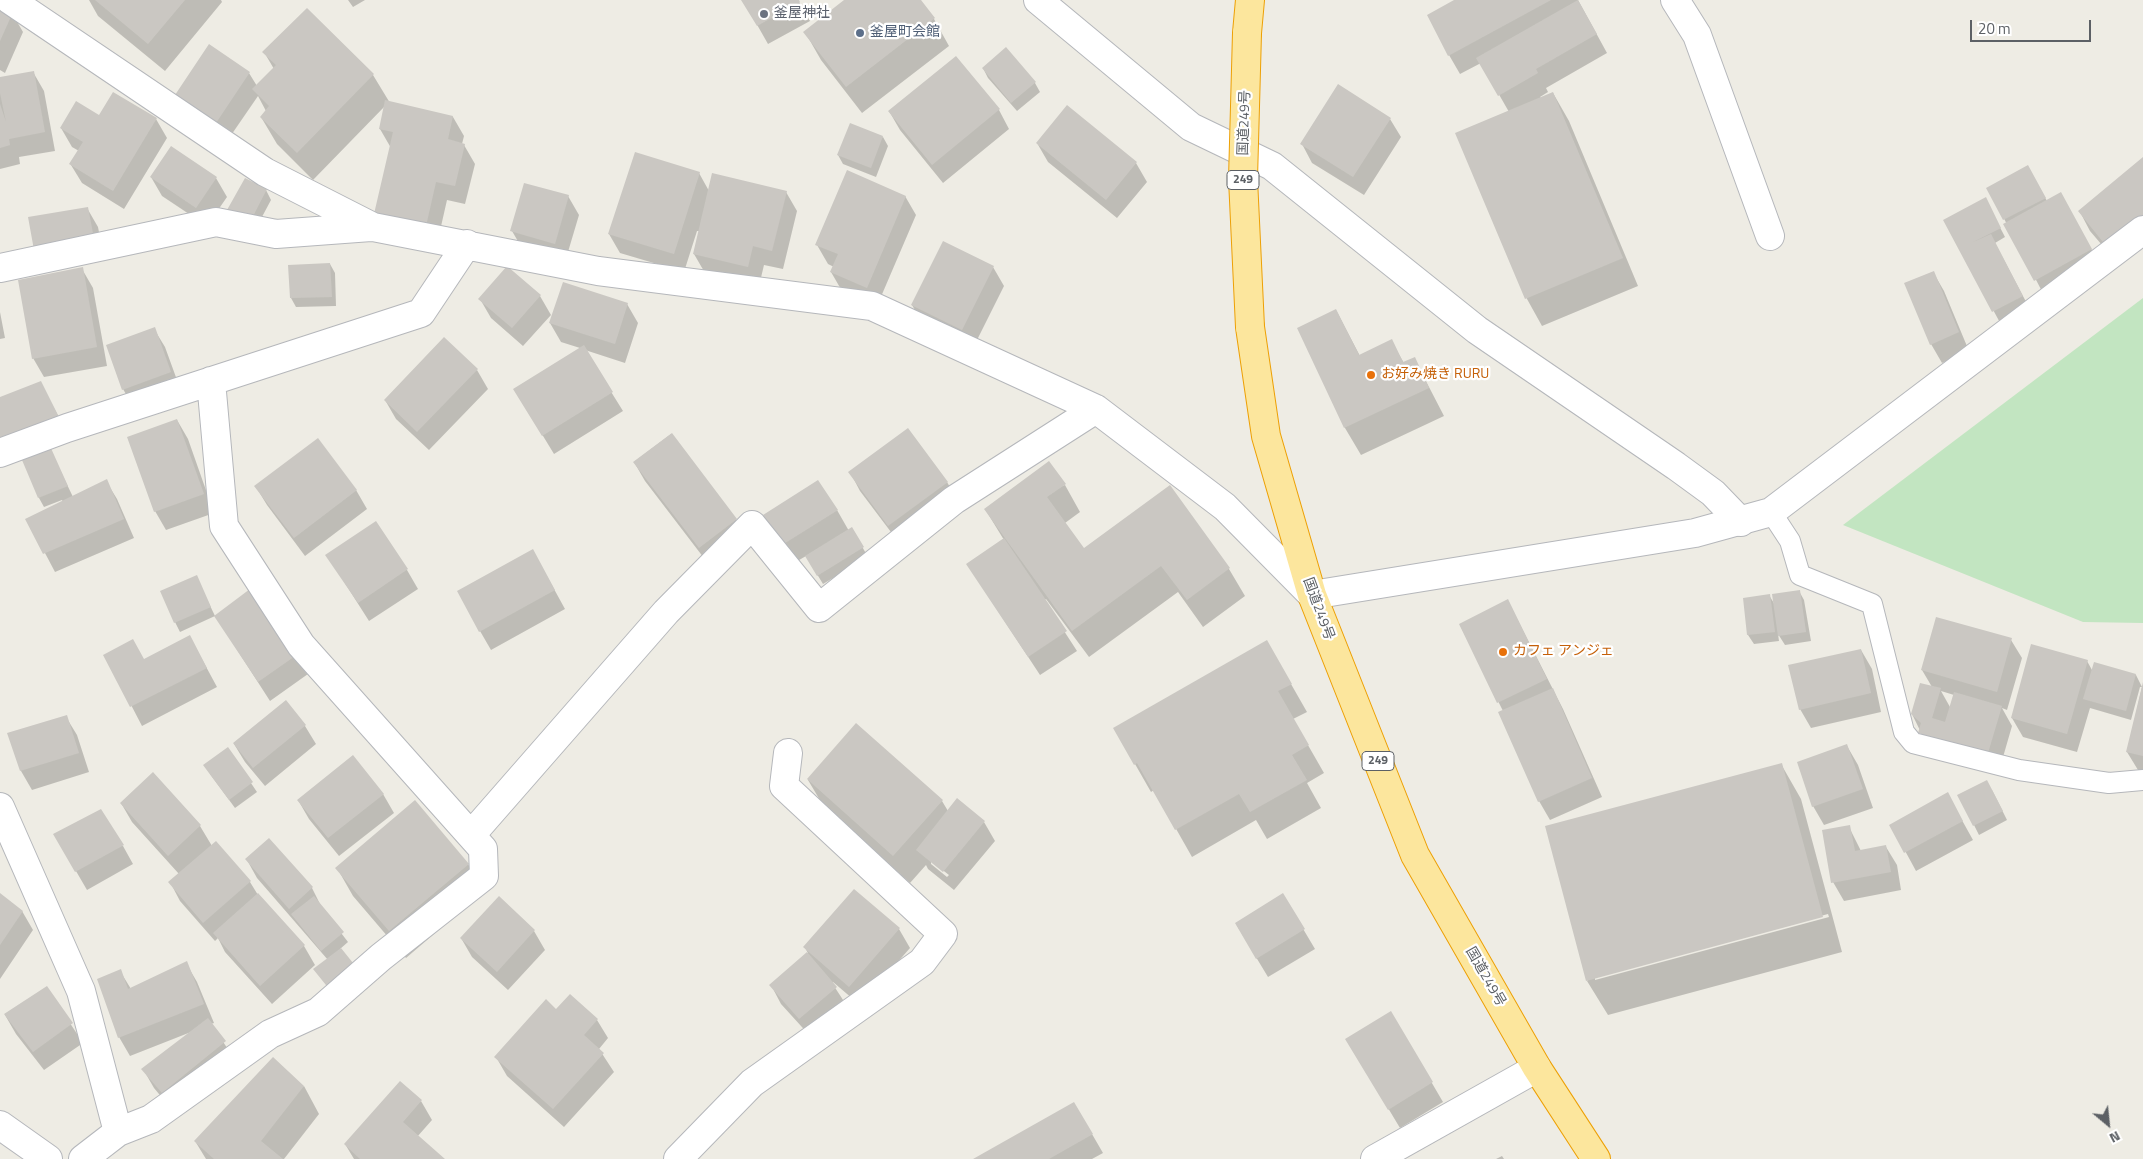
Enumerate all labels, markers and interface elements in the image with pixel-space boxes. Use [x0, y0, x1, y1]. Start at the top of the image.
place label: 釜屋神社 [774, 6, 830, 22]
marker: 釜屋神社 [758, 8, 770, 20]
scale bar [1973, 10, 2094, 42]
text: 20 m [1978, 17, 2011, 40]
place label: 釜屋町会館 [870, 25, 940, 41]
marker: 釜屋町会館 [854, 27, 866, 39]
street label: 国道249号 [1235, 90, 1255, 156]
road number: 249 [1227, 170, 1259, 190]
place label: お好み焼き RURU [1381, 367, 1489, 383]
marker: お好み焼き RURU [1365, 369, 1377, 381]
street label: 国道249号 [1299, 575, 1337, 643]
place label: カフェ アンジェ [1513, 644, 1614, 660]
marker: カフェ アンジェ [1497, 646, 1509, 658]
road number: 249 [1362, 751, 1394, 770]
street label: 国道249号 [1461, 944, 1509, 1010]
north arrow [2083, 1099, 2133, 1149]
text: N [2106, 1126, 2124, 1149]

